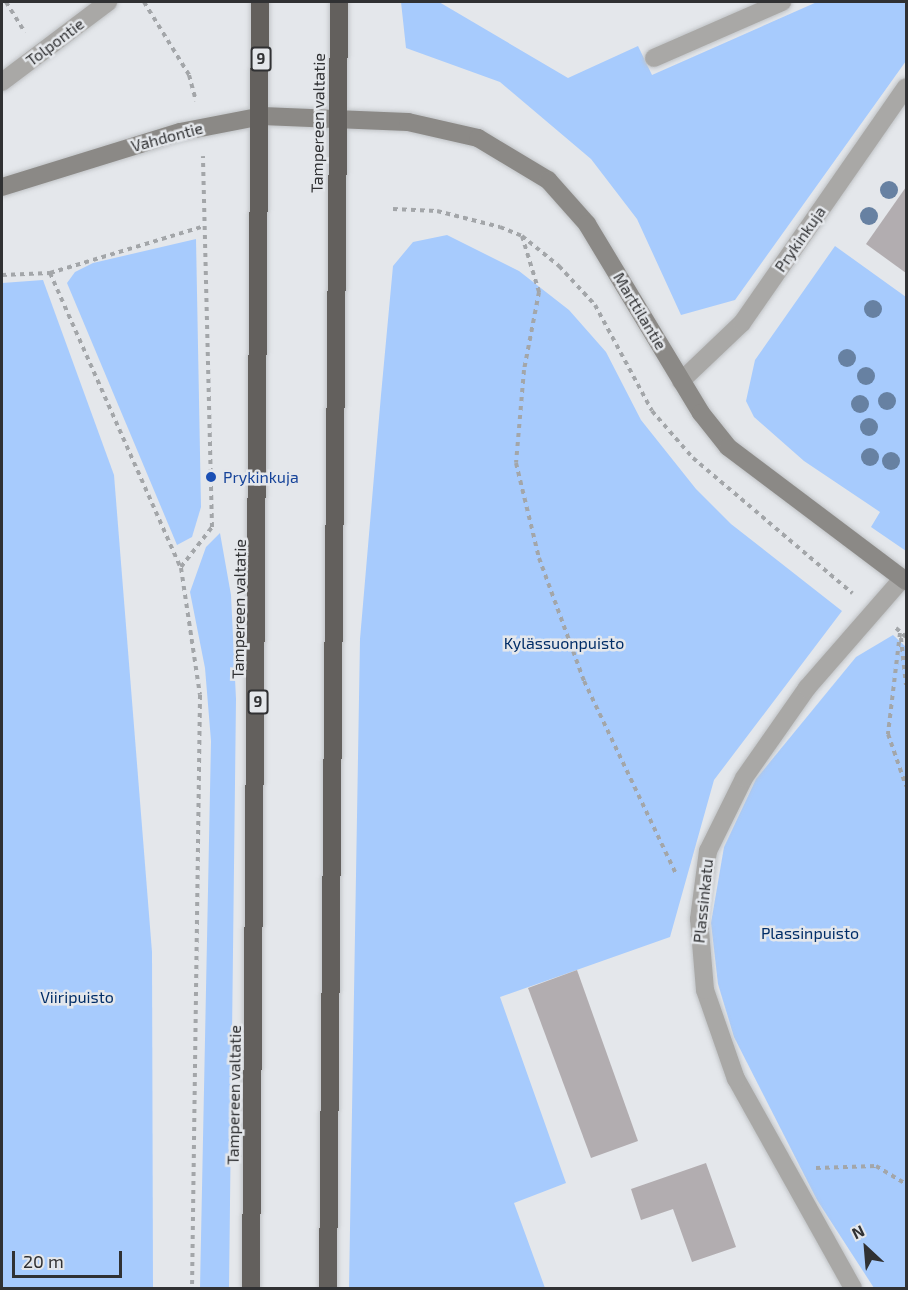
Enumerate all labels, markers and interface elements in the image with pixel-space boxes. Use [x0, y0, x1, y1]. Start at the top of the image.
street label: Tolpontie [22, 14, 88, 70]
road number: 9 [250, 47, 272, 71]
street label: Tampereen valtatie [307, 53, 329, 193]
street label: Vahdontie [129, 118, 205, 156]
street label: Prykinkuja [770, 202, 830, 276]
street label: Marttilantie [609, 269, 671, 353]
place label: Prykinkuja [223, 467, 299, 487]
marker: Prykinkuja [204, 470, 218, 484]
street label: Tampereen valtatie [228, 539, 250, 679]
park label: Kylässuonpuisto [504, 633, 624, 653]
road number: 9 [248, 690, 268, 714]
street label: Plassinkatu [689, 858, 717, 944]
park label: Plassinpuisto [761, 923, 859, 943]
park label: Viiripuisto [40, 987, 114, 1007]
street label: Tampereen valtatie [223, 1025, 245, 1165]
north arrow [836, 1218, 896, 1278]
text: N [849, 1220, 867, 1242]
scale bar [15, 1239, 124, 1277]
text: 20 m [23, 1250, 64, 1272]

